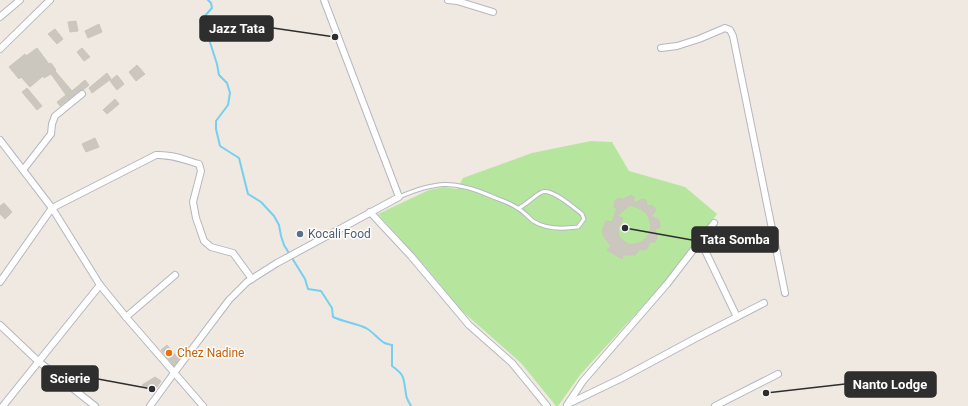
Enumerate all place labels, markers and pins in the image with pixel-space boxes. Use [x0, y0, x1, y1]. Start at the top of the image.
callout: Jazz Tata [200, 16, 273, 41]
place label: Kocali Food [308, 227, 371, 241]
callout: Tata Somba [692, 227, 778, 252]
marker: Kocali Food [295, 229, 305, 239]
place label: Chez Nadine [177, 346, 244, 360]
marker: Chez Nadine [164, 348, 174, 358]
callout: Scierie [42, 366, 98, 391]
callout: Nanto Lodge [845, 372, 936, 397]

